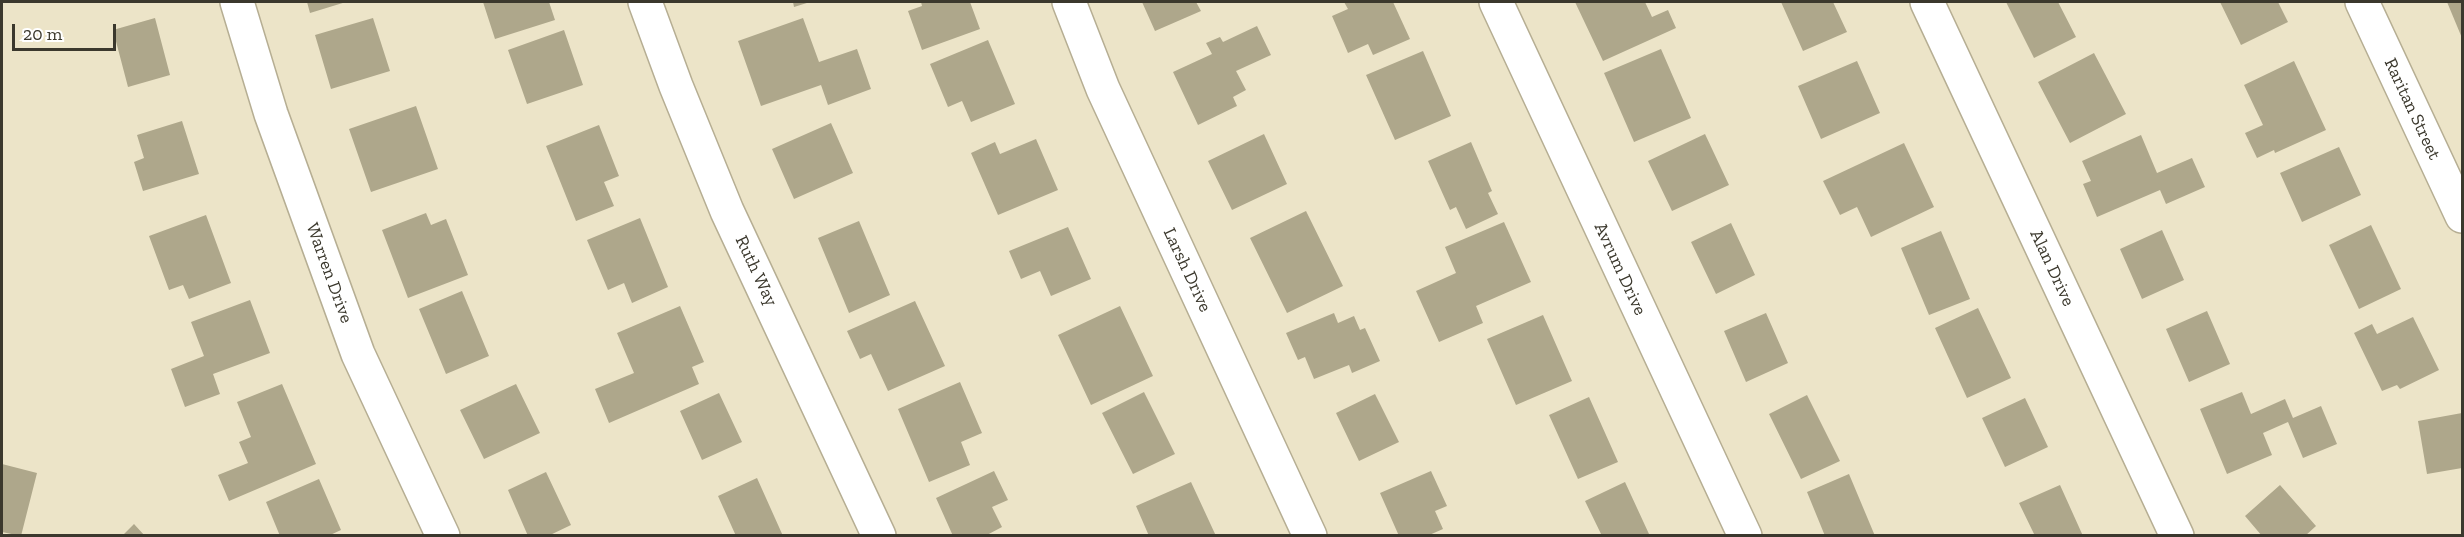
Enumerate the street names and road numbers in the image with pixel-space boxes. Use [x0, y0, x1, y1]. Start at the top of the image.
street label: Raritan Street [2379, 55, 2445, 163]
street label: Avrum Drive [1589, 219, 1651, 319]
street label: Warren Drive [301, 220, 357, 326]
street label: Larsh Drive [1158, 224, 1216, 316]
street label: Alan Drive [2025, 226, 2079, 310]
street label: Ruth Way [730, 232, 782, 310]

